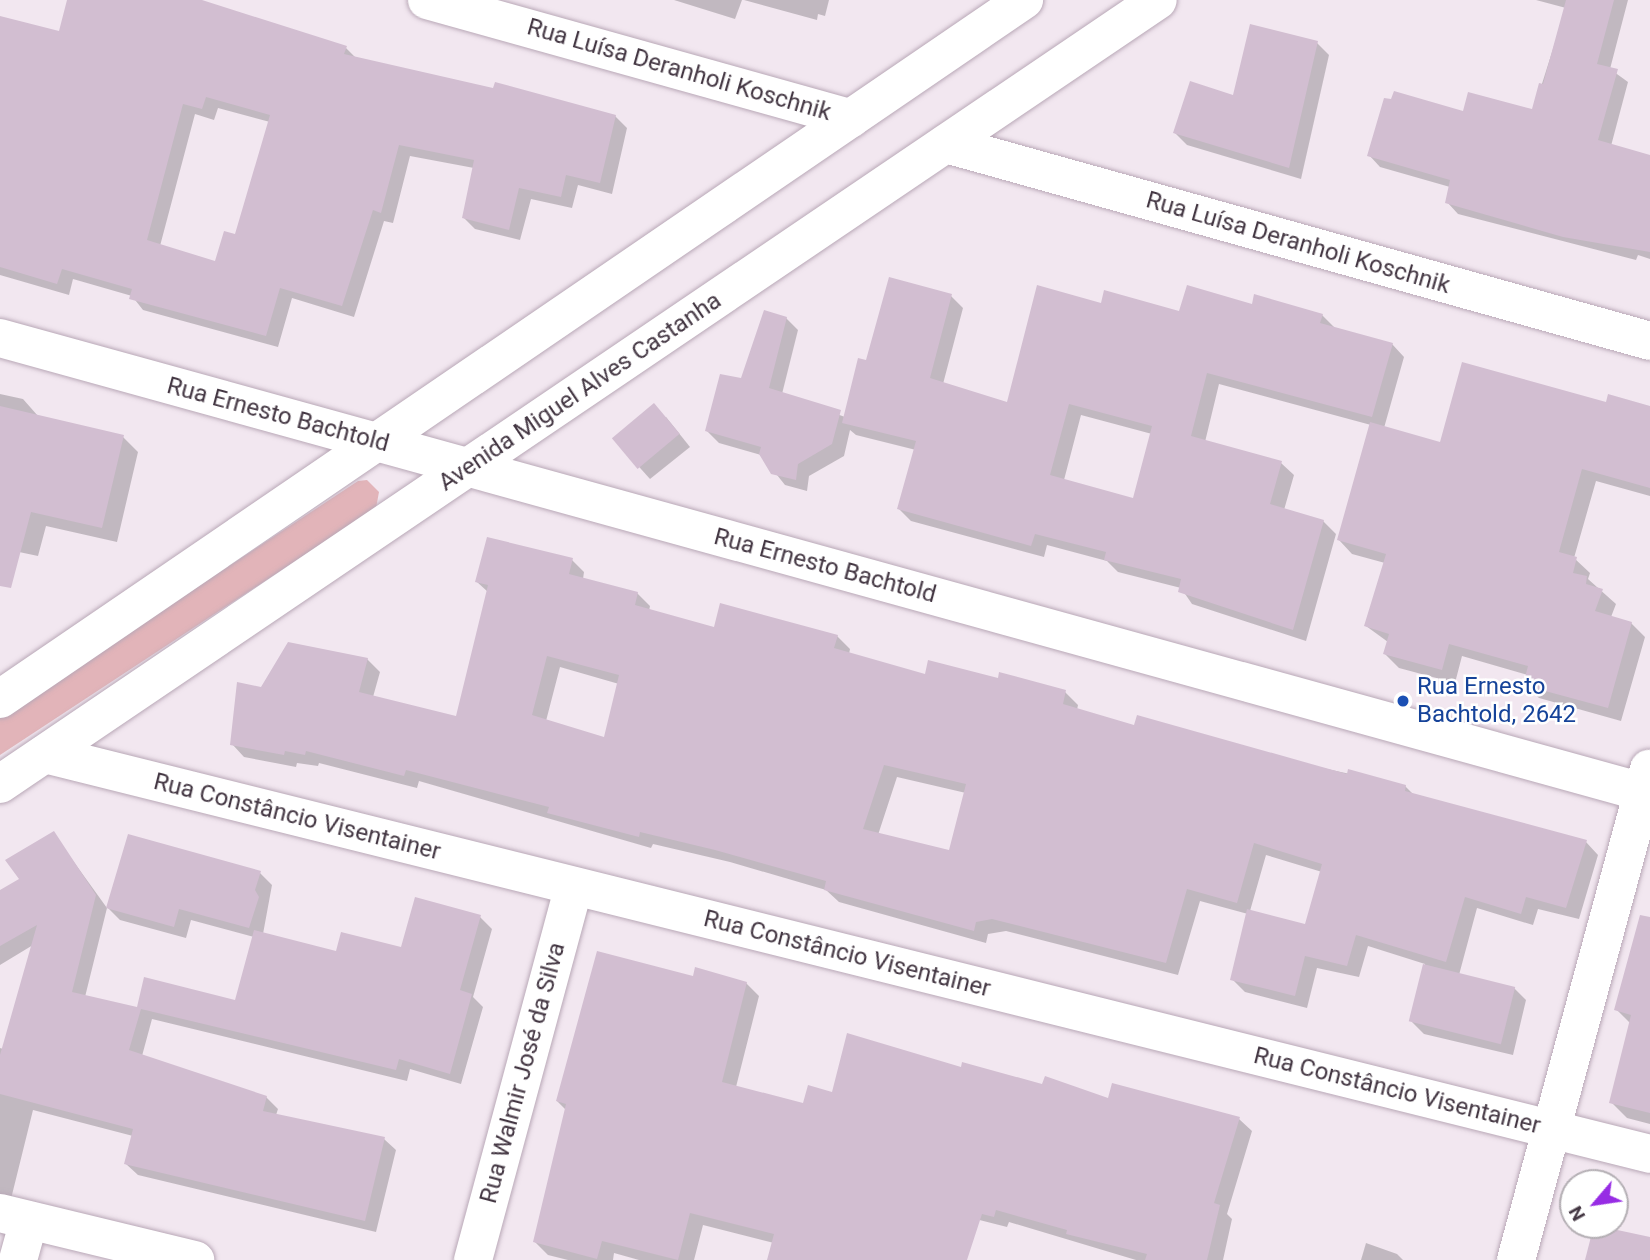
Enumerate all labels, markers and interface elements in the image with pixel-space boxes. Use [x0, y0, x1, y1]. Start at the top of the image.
street label: Rua Luísa Deranholi Koschnik [524, 13, 834, 127]
street label: Rua Luísa Deranholi Koschnik [1143, 186, 1453, 300]
street label: Avenida Miguel Alves Castanha [433, 287, 727, 497]
street label: Rua Ernesto Bachtold [164, 371, 392, 459]
street label: Rua Ernesto Bachtold [711, 522, 939, 610]
place label: Rua Ernesto Bachtold, 2642 [1417, 673, 1576, 729]
marker: Rua Ernesto Bachtold, 2642 [1395, 693, 1411, 709]
street label: Rua Constâncio Visentainer [151, 767, 443, 867]
street label: Rua Constâncio Visentainer [701, 904, 993, 1004]
street label: Rua Walmir José da Silva [474, 939, 572, 1207]
street label: Rua Constâncio Visentainer [1251, 1041, 1543, 1141]
north arrow [1559, 1169, 1629, 1239]
text: N [1564, 1202, 1590, 1225]

